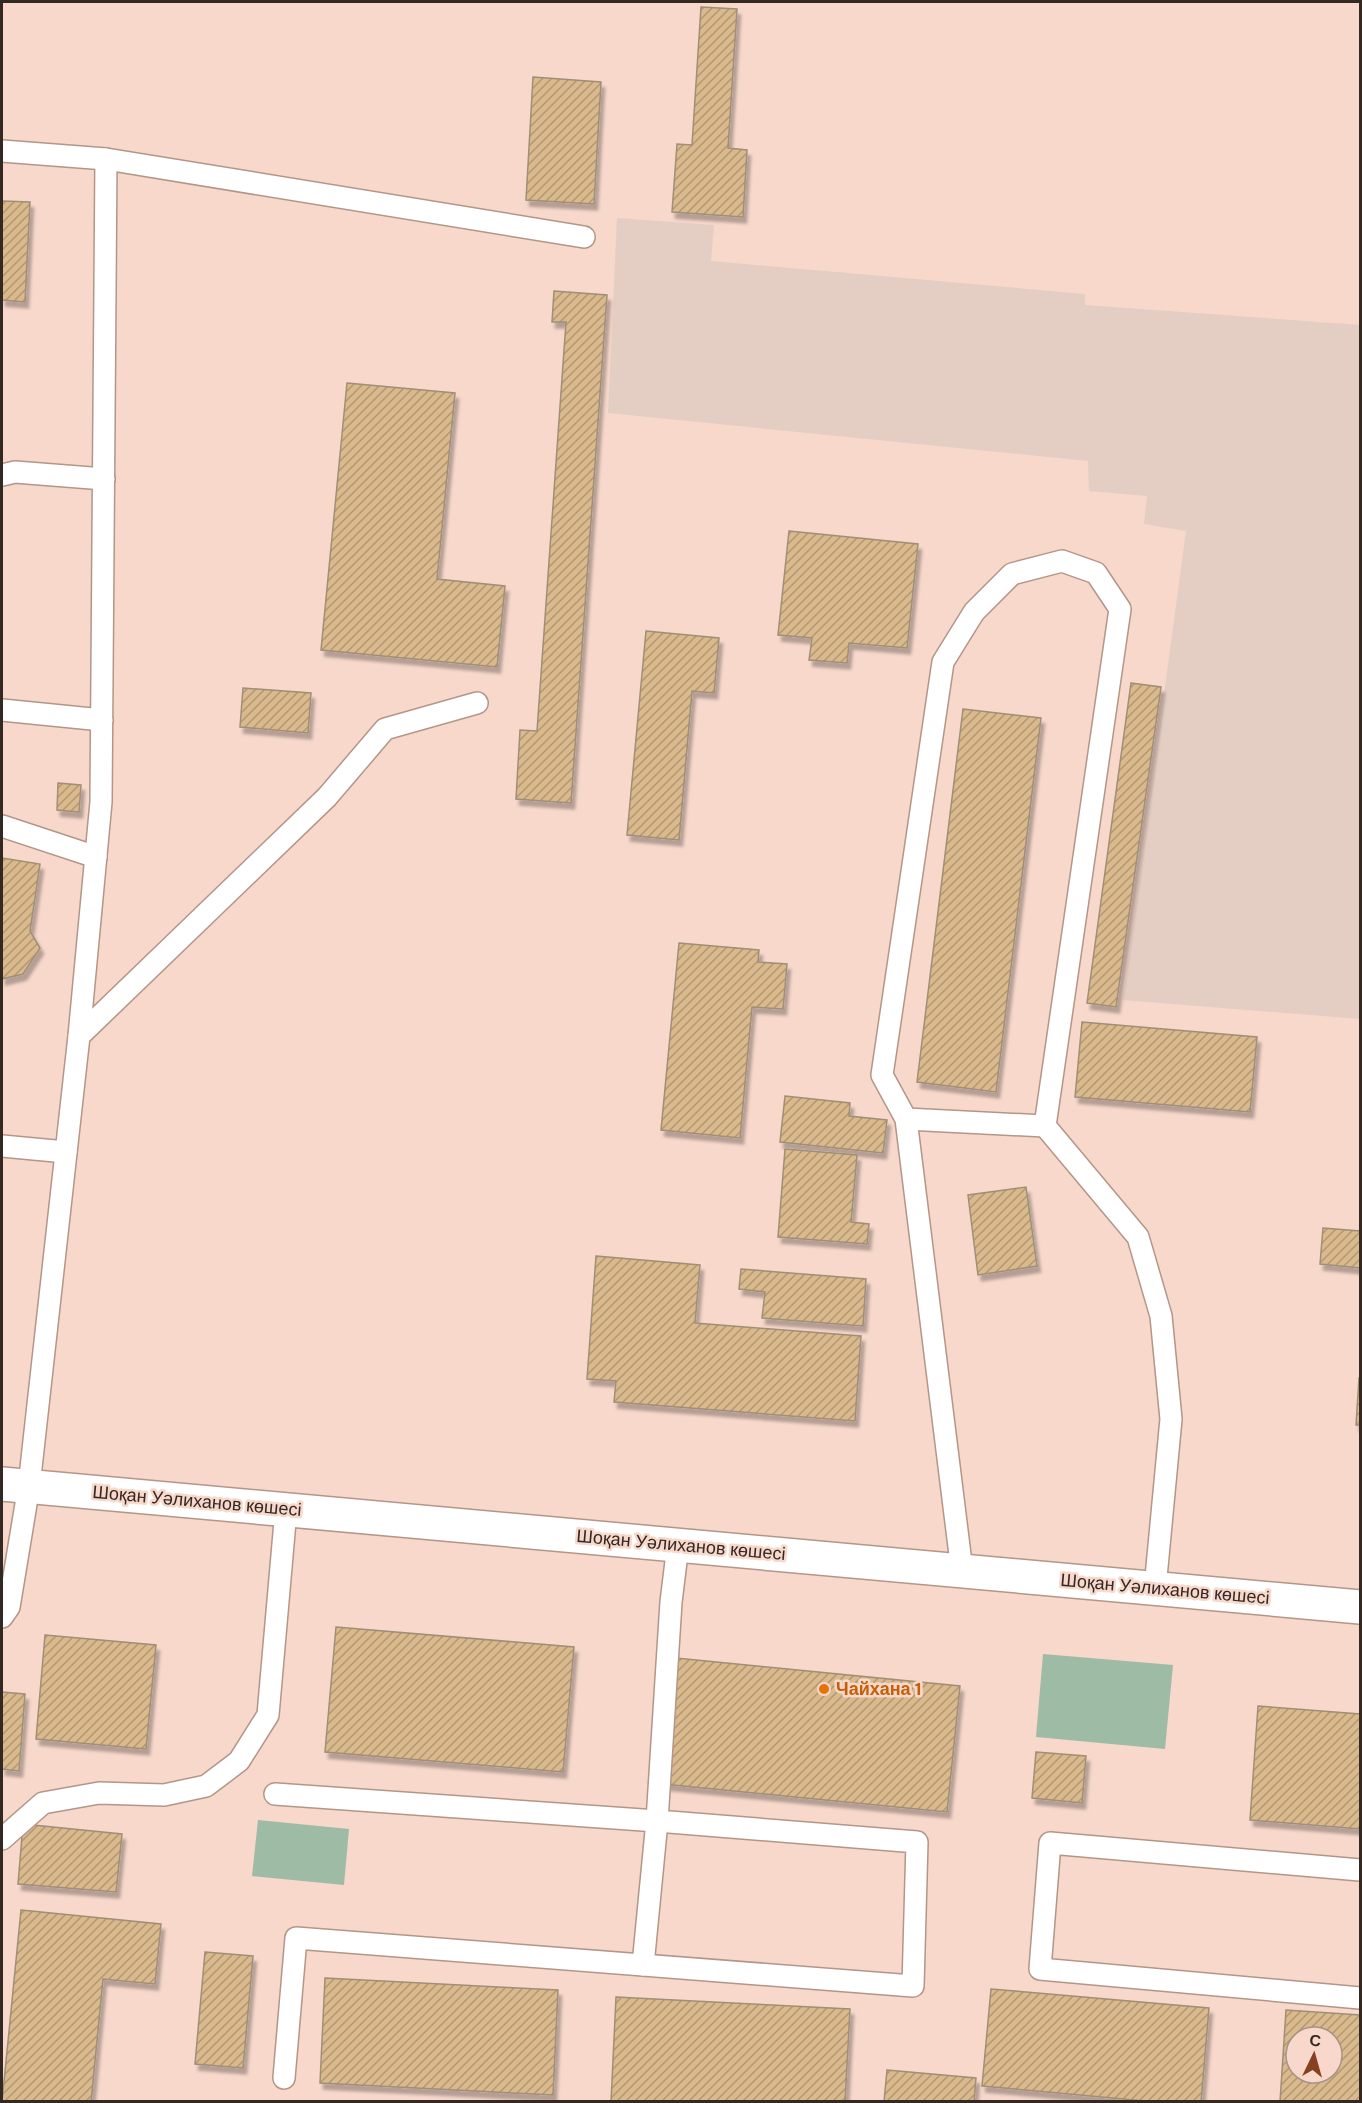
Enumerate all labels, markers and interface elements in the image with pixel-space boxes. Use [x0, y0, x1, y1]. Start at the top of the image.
street label: Шоқан Уәлиханов көшесі [92, 1480, 302, 1522]
street label: Шоқан Уәлиханов көшесі [576, 1524, 786, 1566]
street label: Шоқан Уәлиханов көшесі [1060, 1568, 1270, 1610]
place label: Чайхана 1 [836, 1677, 921, 1701]
marker: Чайхана 1 [817, 1682, 831, 1696]
north arrow [1284, 2025, 1344, 2085]
text: С [1309, 2030, 1322, 2052]

